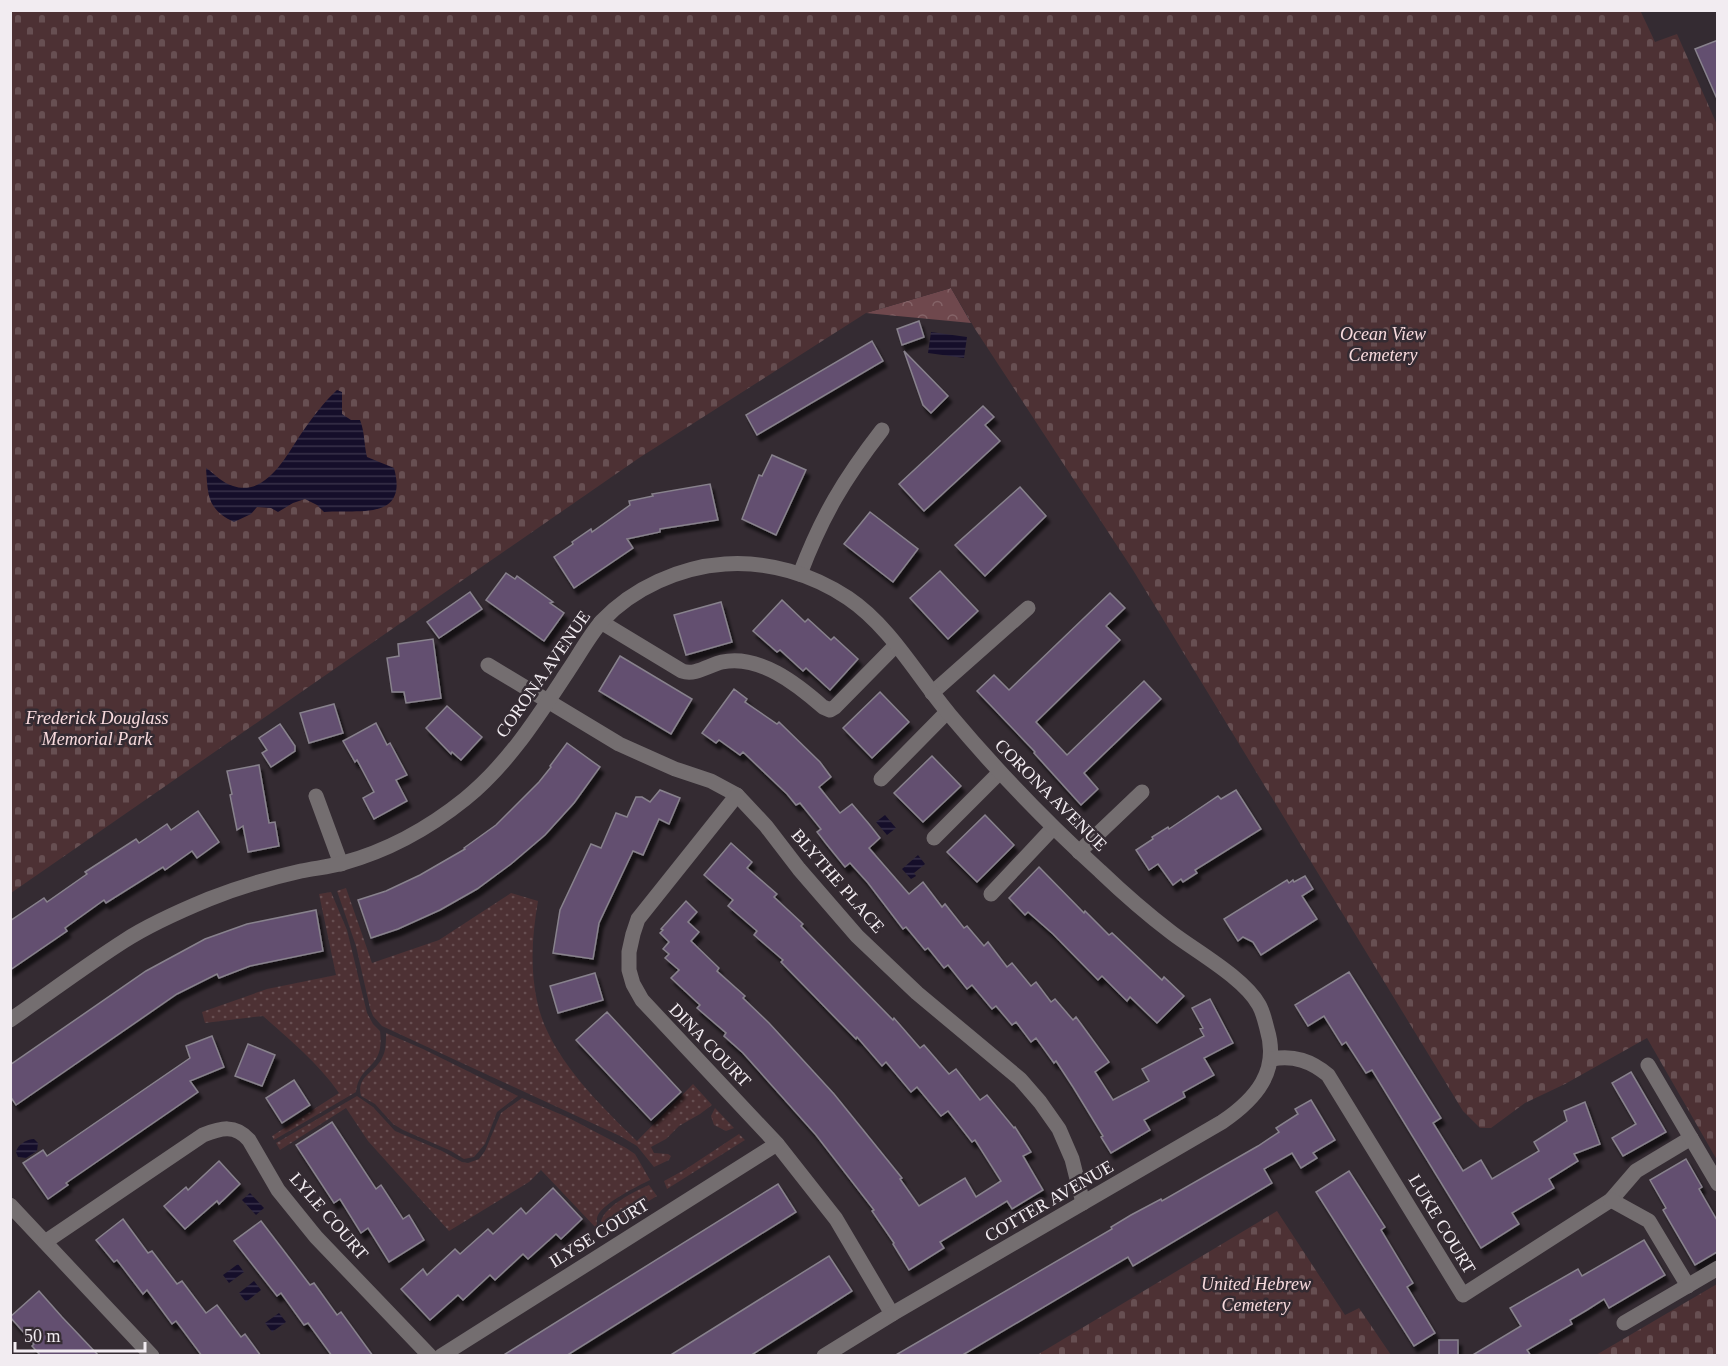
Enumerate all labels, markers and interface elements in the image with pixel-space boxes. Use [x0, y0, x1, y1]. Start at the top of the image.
park label: Ocean View Cemetery [1340, 324, 1426, 365]
street label: CORONA AVENUE [492, 607, 594, 741]
park label: Frederick Douglass Memorial Park [25, 708, 168, 749]
street label: CORONA AVENUE [991, 735, 1111, 855]
street label: BLYTHE PLACE [788, 825, 888, 937]
street label: DINA COURT [665, 999, 755, 1091]
street label: COTTER AVENUE [981, 1156, 1117, 1246]
street label: LYLE COURT [286, 1168, 372, 1264]
street label: LUKE COURT [1404, 1171, 1480, 1277]
street label: ILYSE COURT [546, 1194, 652, 1272]
park label: United Hebrew Cemetery [1201, 1274, 1311, 1315]
scale bar [15, 1315, 146, 1353]
text: 50 m [24, 1326, 61, 1346]

